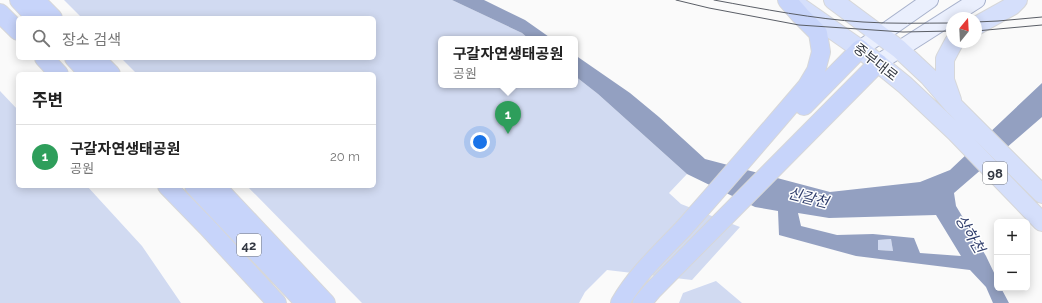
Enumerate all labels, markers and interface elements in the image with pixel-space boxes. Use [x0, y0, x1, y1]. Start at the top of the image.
north arrow [946, 12, 982, 48]
search box [16, 16, 376, 60]
icon: search [30, 27, 52, 49]
text: 장소 검색 [62, 31, 121, 49]
popup [438, 36, 578, 88]
street label: 중부대로 [851, 40, 901, 84]
text: 구갈자연생태공원 [453, 45, 563, 63]
text: 공원 [453, 66, 477, 81]
text: 주변 [32, 90, 63, 110]
pin: 1 [495, 101, 521, 134]
your location [470, 132, 490, 152]
text: 구갈자연생태공원 [70, 140, 180, 158]
text: 1 [42, 149, 48, 164]
text: 20 m [330, 149, 360, 164]
text: 공원 [70, 161, 94, 176]
road number: 98 [983, 162, 1007, 184]
water label: 신갈천 [786, 184, 832, 212]
water label: 상하천 [952, 212, 990, 258]
map controls [994, 219, 1030, 291]
button: + [994, 219, 1030, 255]
road number: 42 [237, 234, 261, 256]
button: − [994, 255, 1030, 291]

